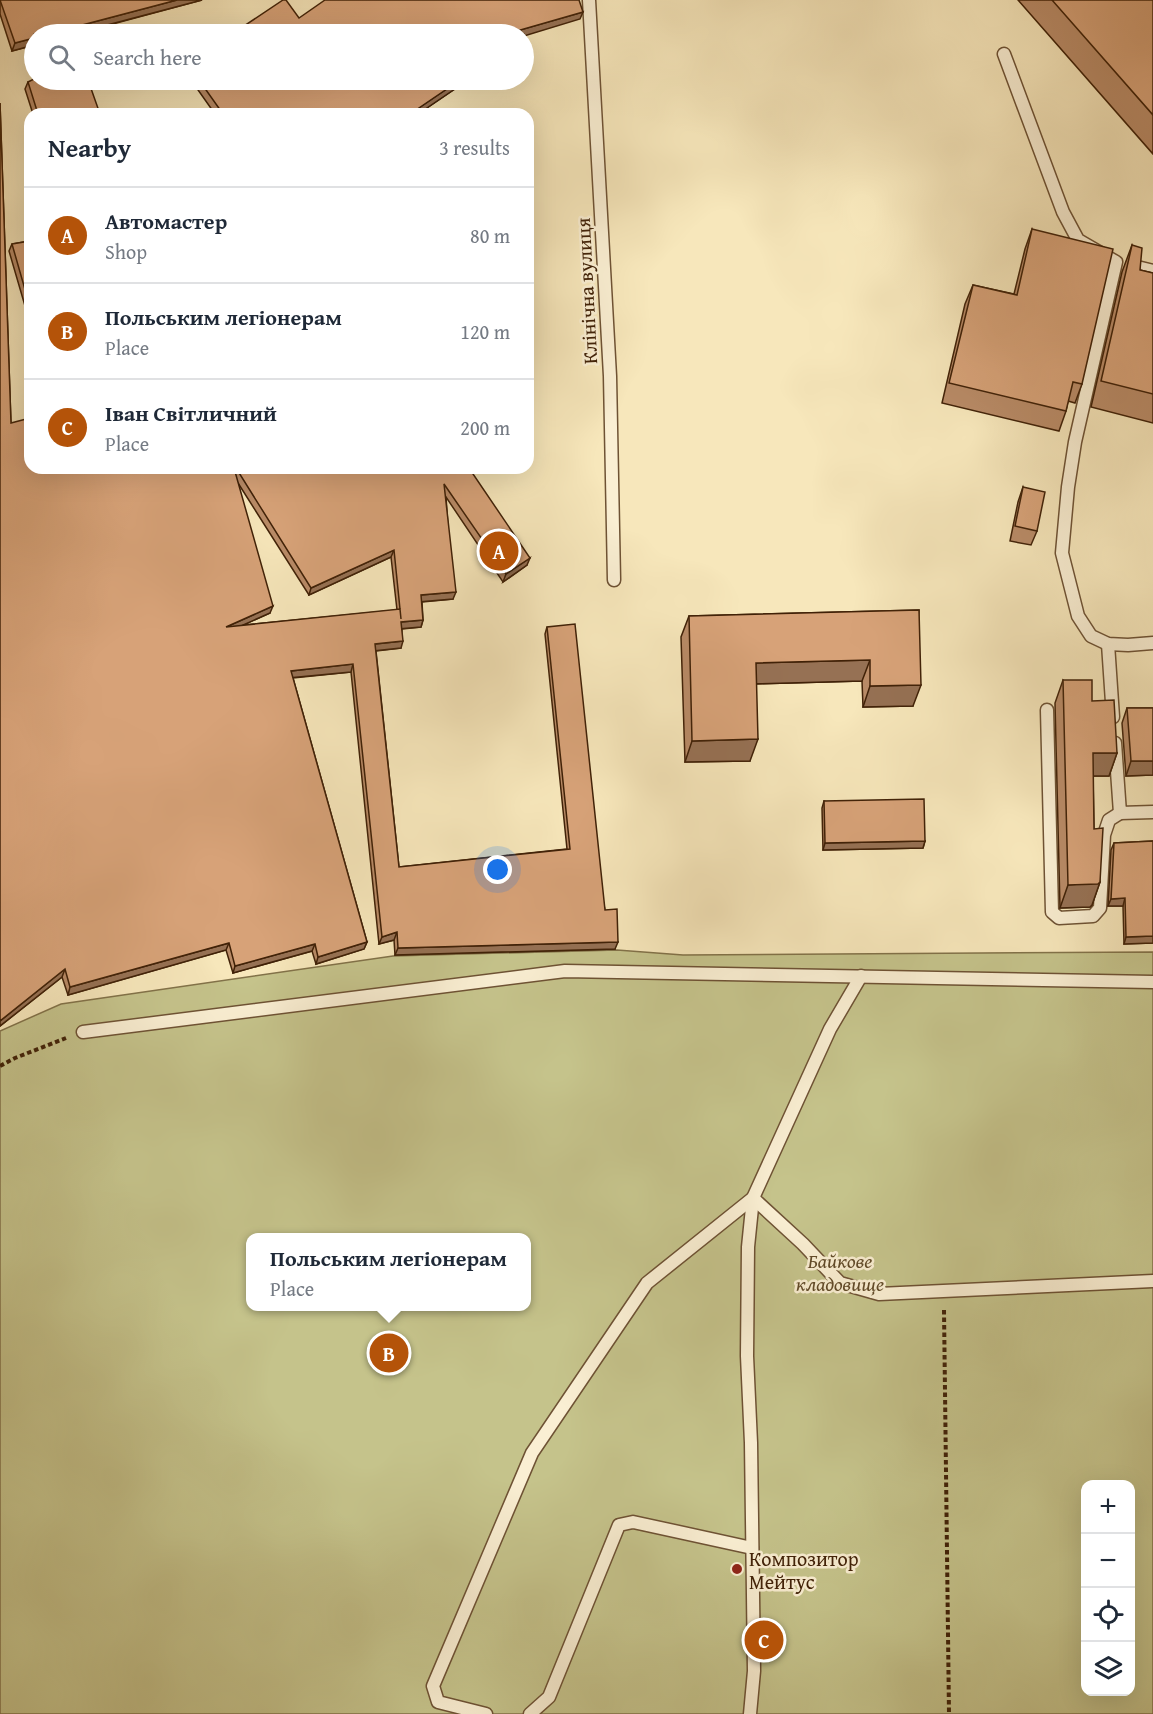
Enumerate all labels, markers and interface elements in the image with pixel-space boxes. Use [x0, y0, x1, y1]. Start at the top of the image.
search box [24, 24, 534, 90]
icon: search [45, 41, 78, 74]
text: Search here [93, 41, 202, 73]
text: Nearby [48, 128, 131, 167]
text: 3 results [439, 133, 510, 162]
text: Автомастер [105, 205, 227, 237]
street label: Клінічна вулиця [568, 217, 604, 365]
text: A [61, 221, 74, 250]
text: 80 m [470, 221, 510, 250]
text: Shop [105, 237, 147, 266]
text: Польським легіонерам [105, 301, 342, 333]
text: B [61, 317, 74, 346]
text: 120 m [460, 317, 510, 346]
text: Place [105, 333, 149, 362]
text: Іван Світличний [105, 397, 277, 429]
text: C [62, 413, 73, 442]
text: 200 m [460, 413, 510, 442]
text: Place [105, 429, 149, 458]
pin: A [480, 528, 518, 574]
your location [483, 855, 512, 884]
popup [246, 1233, 531, 1311]
text: Польським легіонерам [270, 1242, 507, 1274]
park label: Байкове кладовище [796, 1246, 884, 1298]
text: Place [270, 1274, 314, 1303]
pin: B [370, 1330, 408, 1376]
map controls [1081, 1480, 1135, 1696]
button: + [1081, 1480, 1135, 1534]
button: − [1081, 1534, 1135, 1588]
place label: Композитор Мейтус [749, 1544, 859, 1596]
marker: Композитор Мейтус [730, 1562, 744, 1576]
button: locate [1081, 1588, 1135, 1642]
pin: C [744, 1618, 783, 1662]
button: layers [1081, 1642, 1135, 1696]

